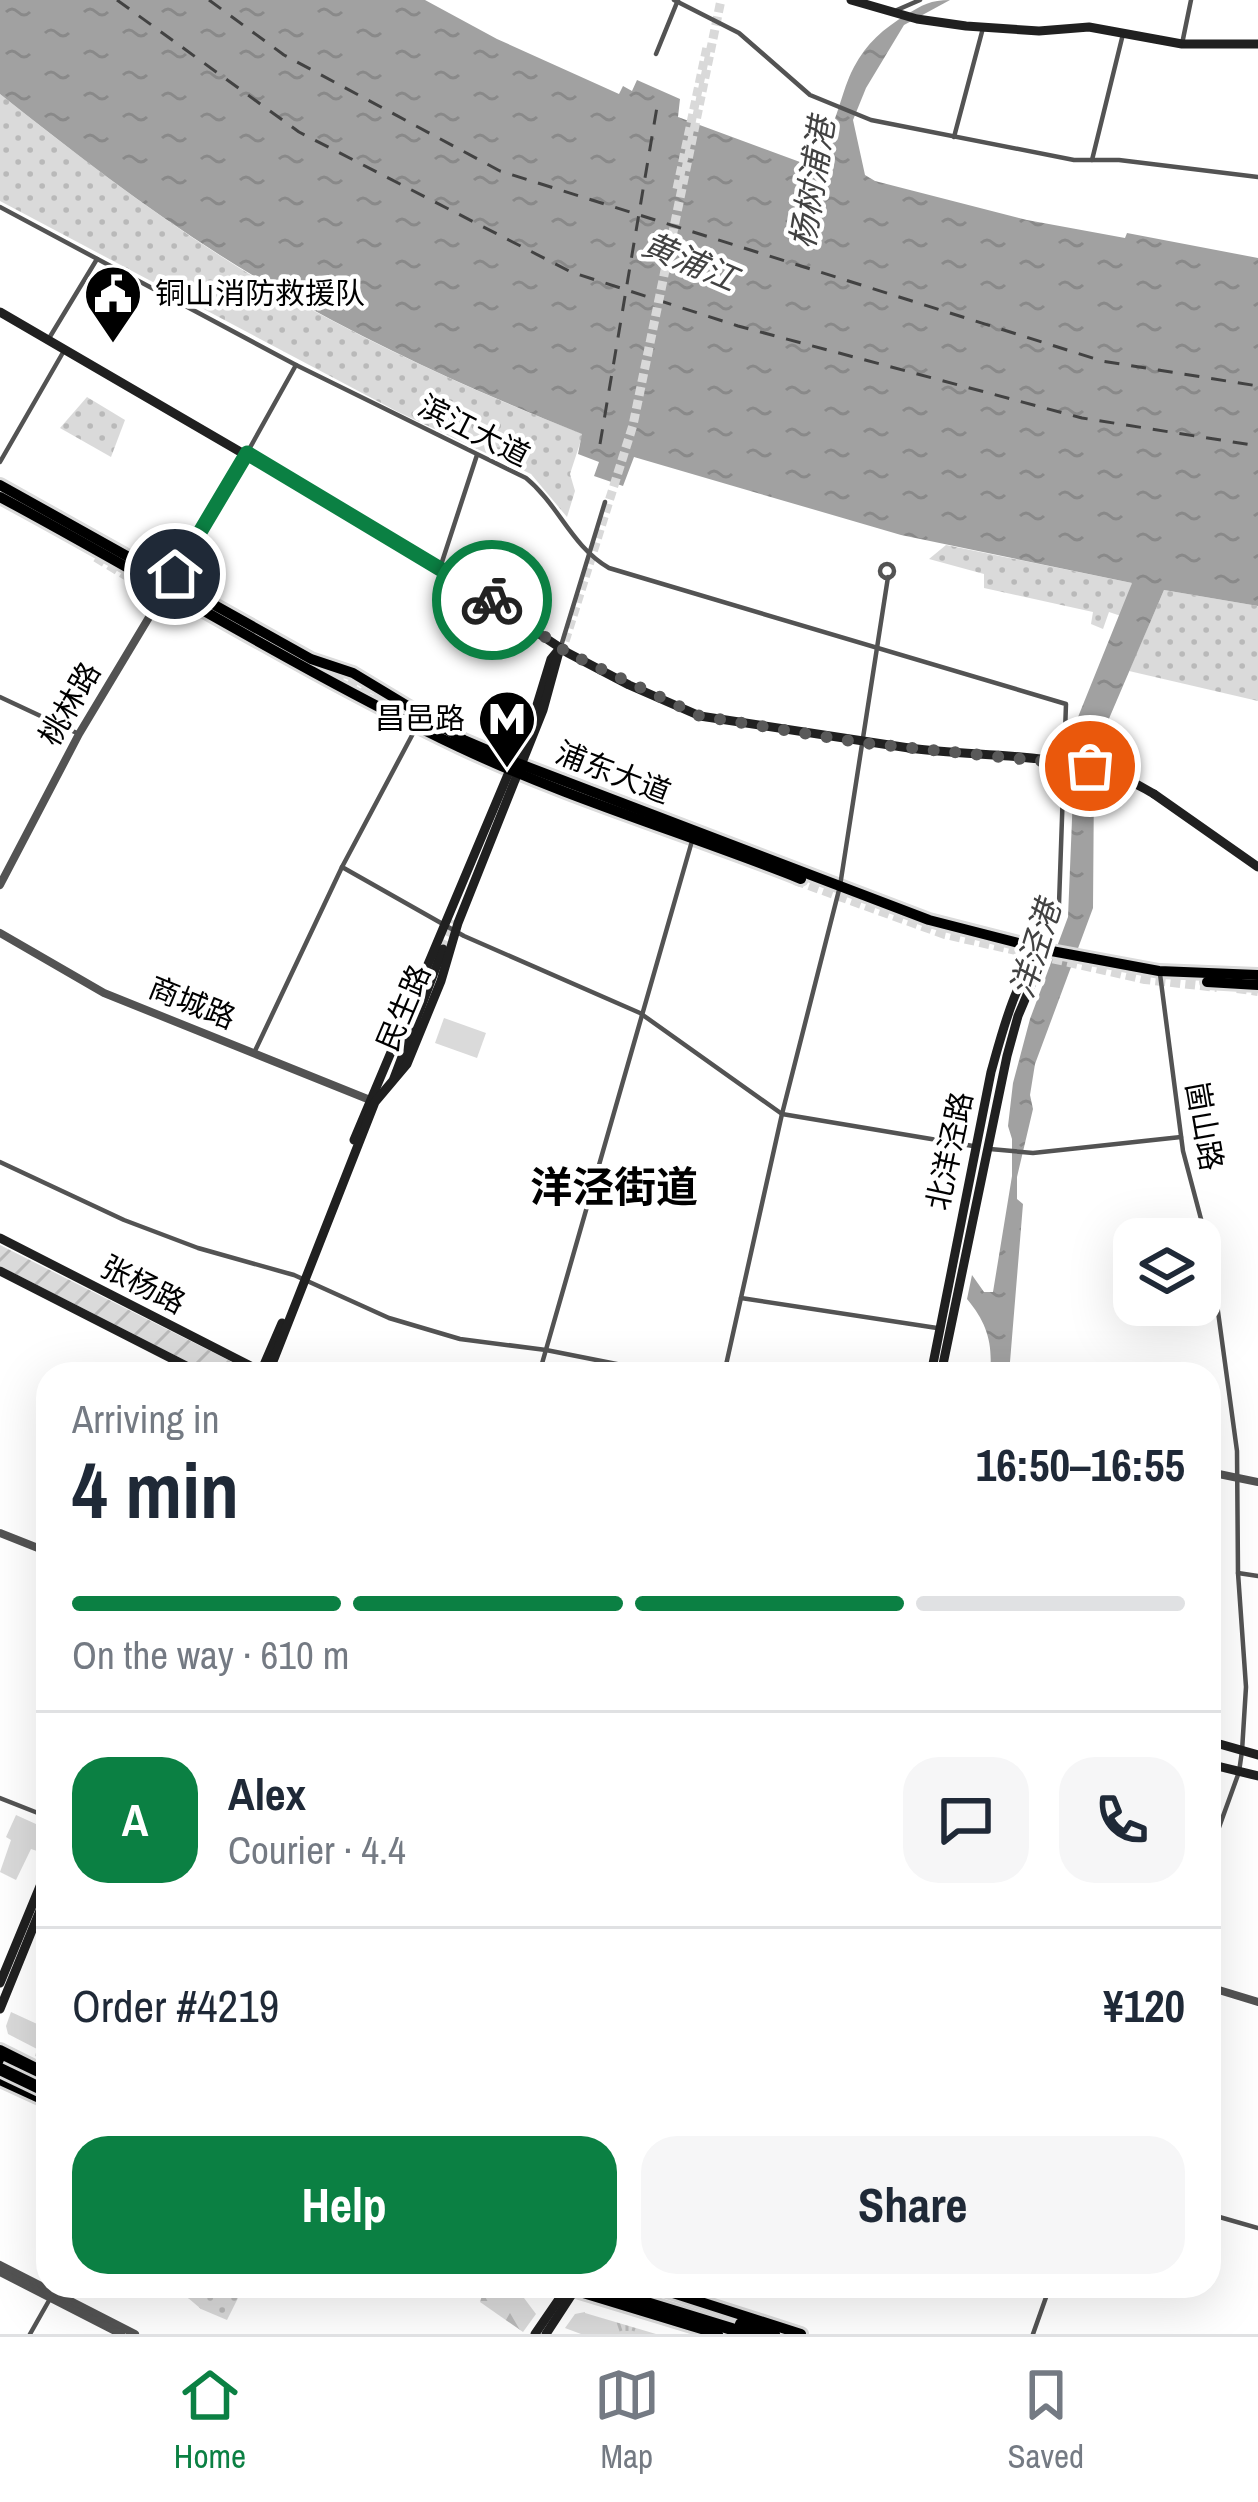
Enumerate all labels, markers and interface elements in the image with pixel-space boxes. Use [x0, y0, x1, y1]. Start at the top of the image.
water label: 杨树浦港 [780, 110, 845, 252]
water label: 黄浦江 [636, 221, 747, 302]
public building icon: 铜山消防救援队 [82, 263, 144, 345]
place label: 铜山消防救援队 [155, 273, 365, 313]
street label: 滨江大道 [412, 385, 537, 475]
pin [124, 523, 226, 625]
courier [432, 540, 552, 660]
icon: home [142, 541, 208, 607]
icon: bike [459, 567, 525, 633]
street label: 桃林路 [29, 655, 109, 752]
metro station icon: 昌邑路 [476, 688, 538, 770]
place label: 昌邑路 [375, 698, 465, 738]
pin [1039, 715, 1141, 817]
street label: 浦东大道 [550, 732, 677, 812]
icon: bag [1057, 733, 1123, 799]
water label: 洋泾港 [999, 891, 1072, 1003]
street label: 民生路 [367, 958, 439, 1057]
street label: 商城路 [143, 967, 242, 1037]
street label: 崮山路 [1177, 1078, 1232, 1174]
street label: 北洋泾路 [917, 1088, 981, 1214]
district label: 洋泾街道 [530, 1159, 698, 1215]
map controls [1113, 1218, 1221, 1326]
button: layers [1113, 1218, 1221, 1326]
street label: 张杨路 [94, 1246, 193, 1322]
text: Arriving in [72, 1393, 220, 1445]
text: 16:50–16:55 [976, 1434, 1185, 1495]
text: 4 min [72, 1437, 239, 1542]
text: On the way · 610 m [72, 1629, 349, 1681]
button: chat [903, 1757, 1029, 1883]
button: phone [1059, 1757, 1185, 1883]
text: Alex [228, 1763, 306, 1824]
text: A [122, 1789, 148, 1850]
text: Courier · 4.4 [228, 1824, 406, 1876]
text: Order #4219 [72, 1975, 279, 2036]
text: ¥120 [1103, 1975, 1185, 2036]
button: Help [72, 2136, 617, 2274]
button: Share [641, 2136, 1185, 2274]
tab: Home [174, 2362, 246, 2478]
tab: Map [594, 2362, 660, 2478]
tab: Saved [1007, 2362, 1084, 2478]

